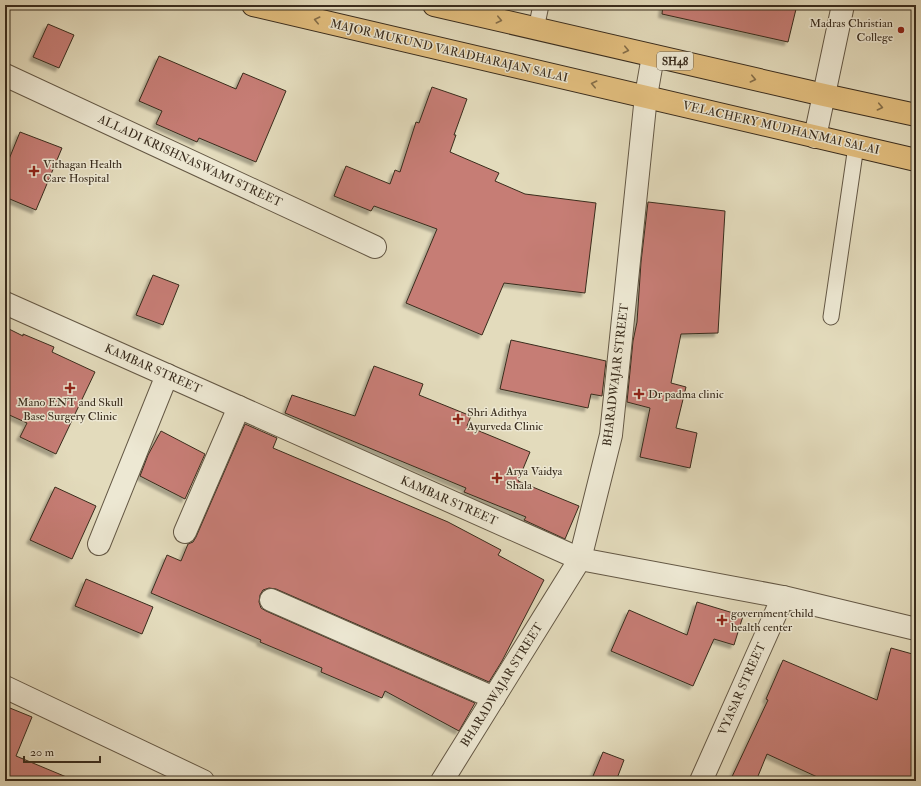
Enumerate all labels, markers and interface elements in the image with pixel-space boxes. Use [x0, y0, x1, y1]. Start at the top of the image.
one-way arrow [314, 16, 321, 25]
street label: MAJOR MUKUND VARADHARAJAN SALAI [329, 16, 570, 86]
one-way arrow [496, 16, 503, 24]
place label: Madras Christian College [810, 16, 893, 45]
marker: Madras Christian College [896, 25, 906, 35]
one-way arrow [622, 45, 629, 54]
road number: SH48 [657, 52, 693, 70]
one-way arrow [749, 75, 756, 83]
one-way arrow [591, 81, 597, 89]
street label: VELACHERY MUDHANMAI SALAI [681, 98, 881, 158]
one-way arrow [876, 103, 883, 111]
street label: ALLADI KRISHNASWAMI STREET [95, 111, 285, 210]
place label: Vithagan Health Care Hospital [43, 157, 123, 186]
marker: Vithagan Health Care Hospital [28, 165, 40, 177]
street label: BHARADWAJAR STREET [600, 303, 632, 447]
street label: KAMBAR STREET [102, 341, 204, 397]
marker: Mano ENT and Skull Base Surgery Clinic [64, 382, 76, 394]
place label: Dr padma clinic [648, 387, 724, 402]
marker: Dr padma clinic [633, 388, 645, 400]
place label: Mano ENT and Skull Base Surgery Clinic [17, 395, 123, 424]
place label: Shri Adithya Ayurveda Clinic [466, 405, 543, 434]
marker: Shri Adithya Ayurveda Clinic [452, 413, 464, 425]
place label: Arya Vaidya Shala [505, 464, 563, 493]
marker: Arya Vaidya Shala [491, 472, 503, 484]
street label: KAMBAR STREET [398, 473, 500, 529]
place label: government child health center [731, 606, 813, 635]
marker: government child health center [716, 614, 728, 626]
street label: BHARADWAJAR STREET [458, 620, 547, 750]
street label: VYASAR STREET [715, 640, 769, 738]
scale bar [24, 738, 100, 764]
text: 20 m [30, 745, 55, 760]

